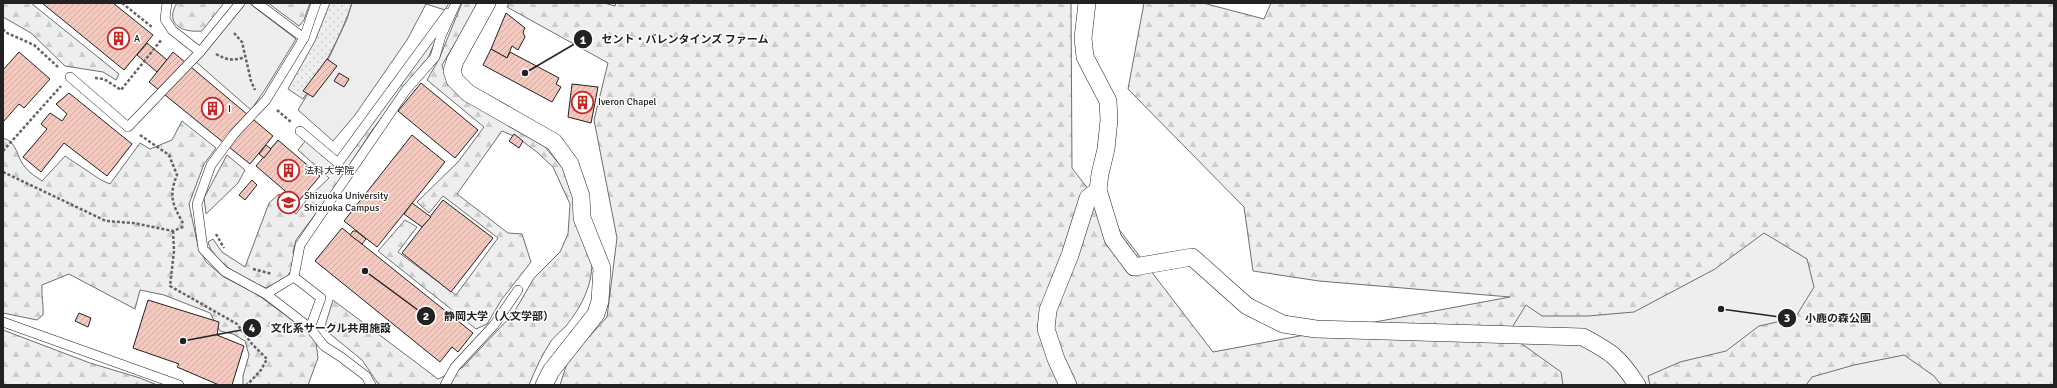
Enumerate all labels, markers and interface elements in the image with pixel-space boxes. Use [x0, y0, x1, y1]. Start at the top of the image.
building icon: A [105, 26, 131, 52]
callout: セント・バレンタインズ ファーム [573, 28, 777, 51]
place label: A [134, 33, 140, 45]
text: 1 [580, 33, 587, 48]
text: セント・バレンタインズ ファーム [602, 33, 768, 46]
building icon: Iveron Chapel [569, 89, 595, 115]
building icon: I [199, 96, 225, 122]
place label: Iveron Chapel [598, 96, 657, 108]
place label: I [228, 103, 231, 115]
building icon: 法科大学院 [275, 158, 301, 184]
place label: 法科大学院 [304, 165, 354, 177]
school or university icon: Shizuoka University Shizuoka Campus [276, 189, 302, 215]
place label: Shizuoka University Shizuoka Campus [304, 190, 389, 214]
callout: 静岡大学（人文学部） [416, 304, 562, 327]
callout: 小鹿の森公園 [1777, 307, 1879, 330]
text: 2 [423, 309, 429, 324]
text: 静岡大学（人文学部） [444, 310, 554, 323]
text: 3 [1784, 311, 1790, 326]
text: 小鹿の森公園 [1805, 312, 1871, 325]
callout: 文化系サークル共用施設 [242, 317, 399, 340]
text: 4 [249, 321, 256, 336]
text: 文化系サークル共用施設 [271, 322, 391, 335]

